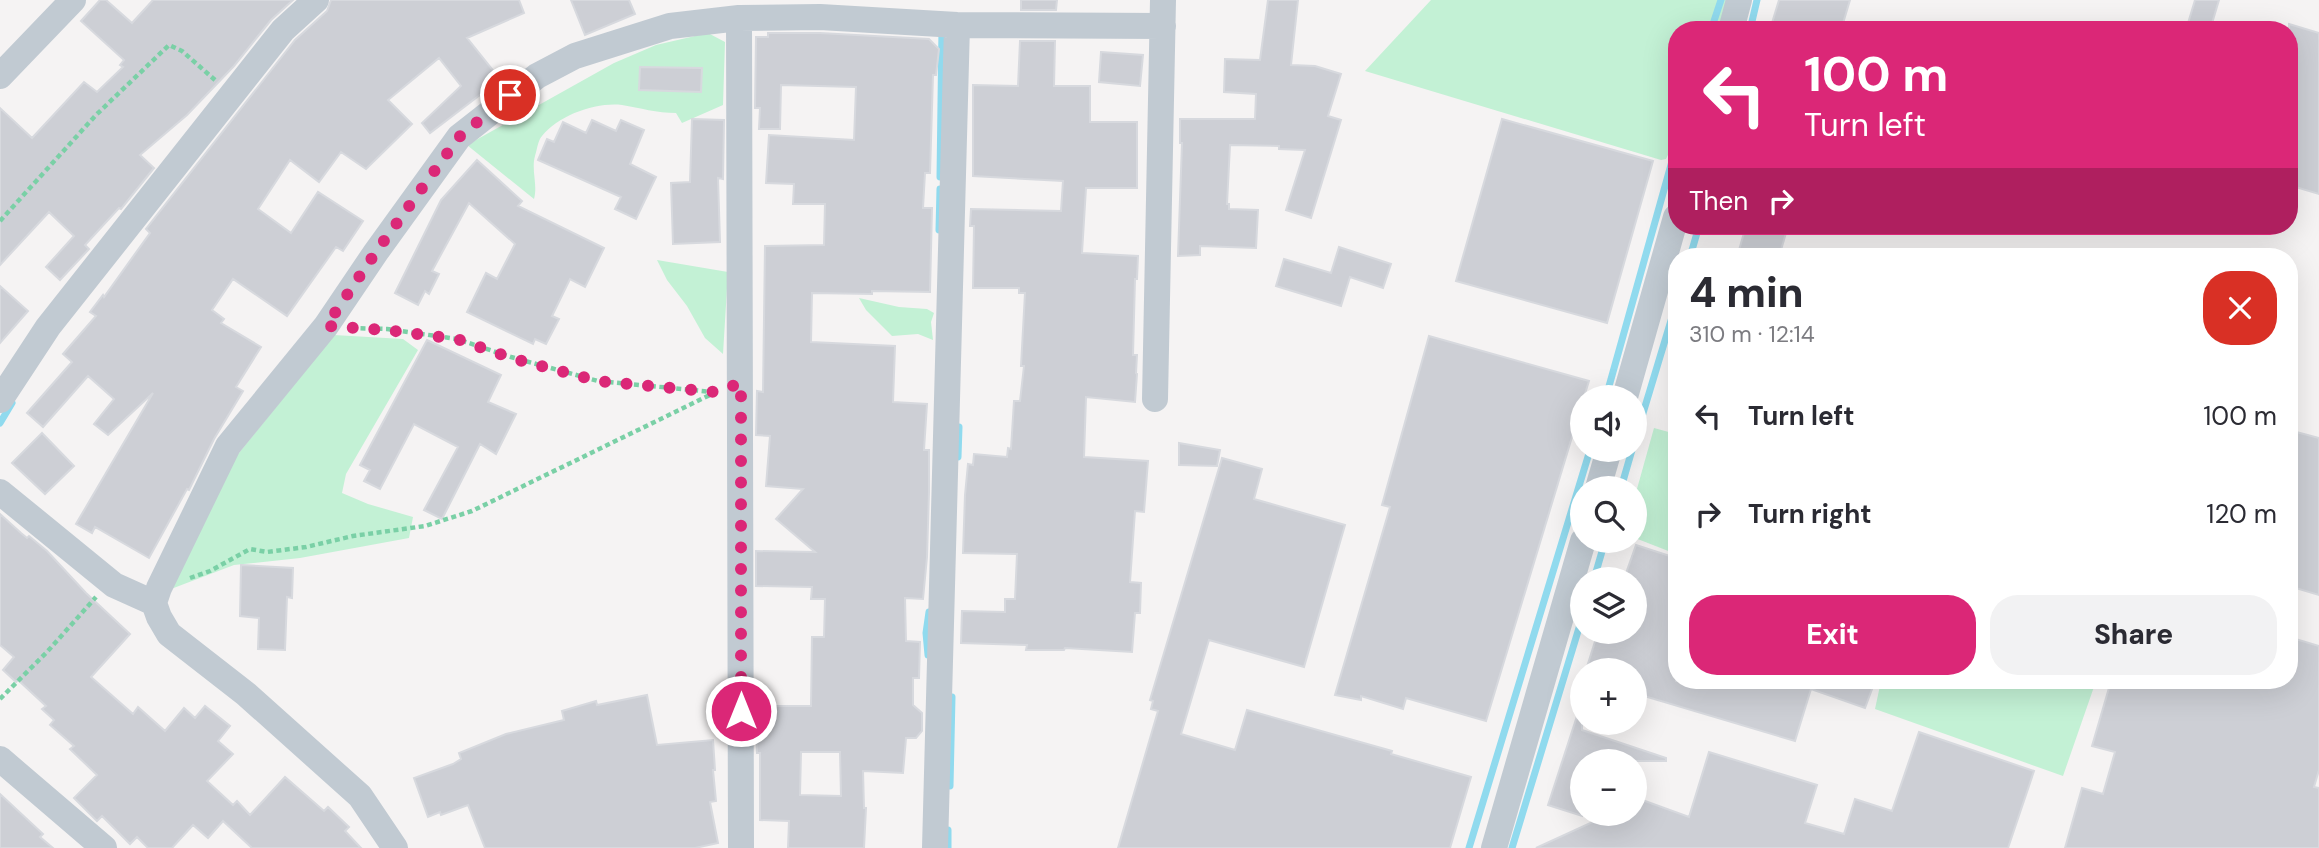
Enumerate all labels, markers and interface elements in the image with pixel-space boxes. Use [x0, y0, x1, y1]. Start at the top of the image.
text: 100 m [1804, 42, 1948, 106]
icon: left [1689, 49, 1780, 140]
pin [480, 65, 540, 125]
icon: arrive [491, 76, 529, 114]
text: Turn left [1804, 104, 1926, 146]
icon: right [1762, 182, 1800, 220]
text: Then [1689, 184, 1748, 218]
text: 4 min [1689, 265, 1804, 320]
button: close [2203, 271, 2277, 345]
text: 310 m · 12:14 [1689, 319, 1815, 349]
map controls [1570, 385, 1647, 826]
button: sound [1570, 385, 1647, 462]
icon: left [1689, 397, 1727, 435]
text: Turn left [1748, 399, 1855, 433]
text: 100 m [2203, 399, 2277, 433]
button: search [1570, 476, 1647, 553]
icon: right [1689, 495, 1727, 533]
text: Turn right [1748, 497, 1872, 531]
text: 120 m [2206, 497, 2277, 531]
button: layers [1570, 567, 1647, 644]
button: Exit [1689, 595, 1976, 675]
button: Share [1990, 595, 2277, 675]
button: + [1570, 658, 1647, 735]
position arrow [704, 674, 778, 748]
button: − [1570, 749, 1647, 826]

